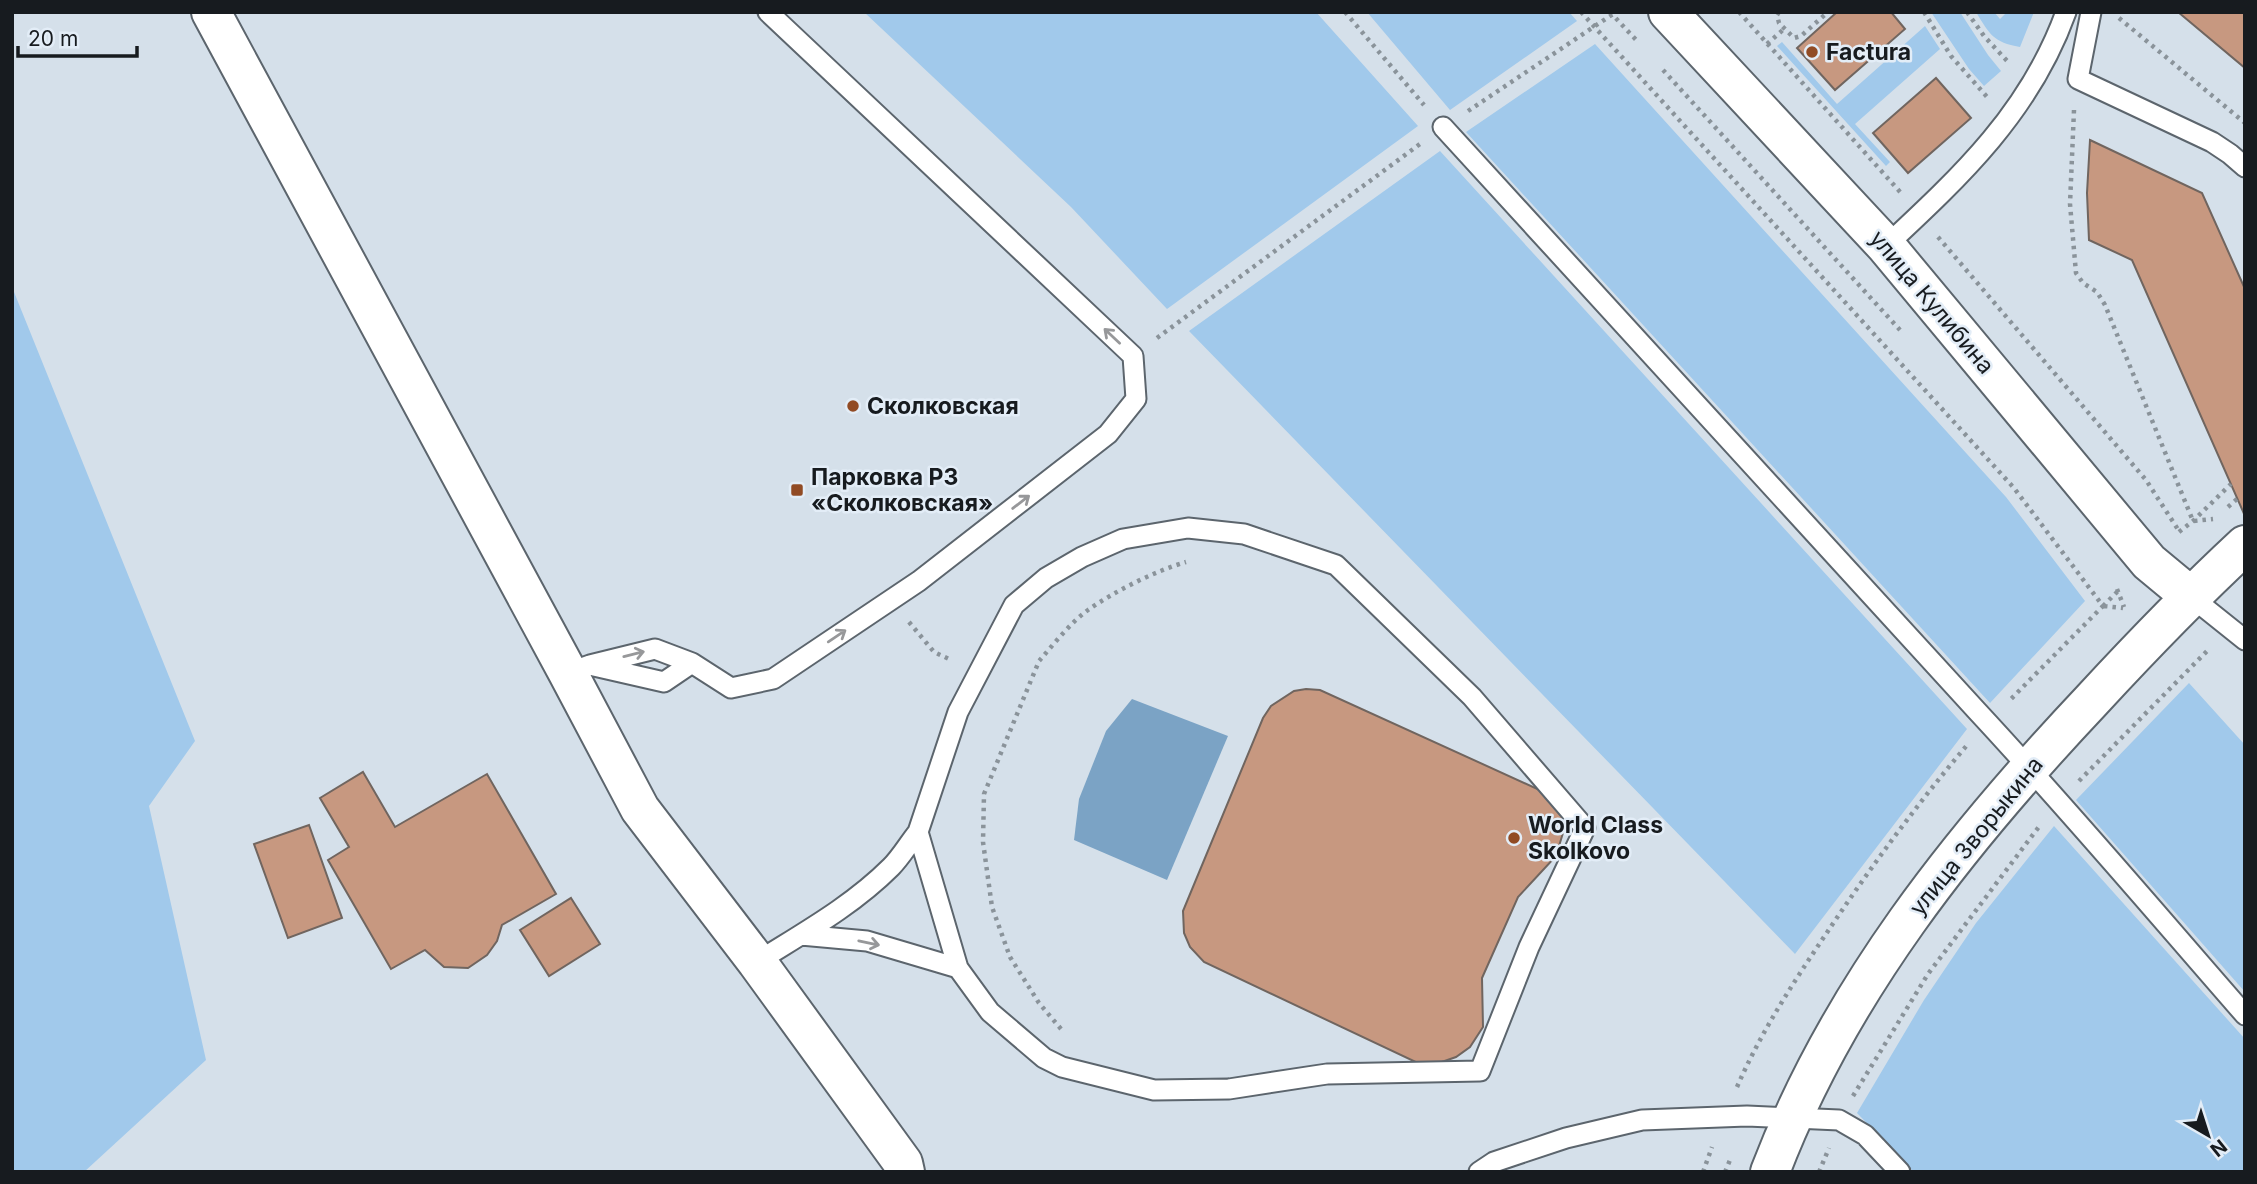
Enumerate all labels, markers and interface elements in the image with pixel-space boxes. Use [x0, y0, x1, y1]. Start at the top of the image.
scale bar [18, 14, 136, 58]
text: 20 m [28, 26, 78, 51]
place label: Factura [1826, 38, 1911, 66]
marker: Factura [1804, 44, 1820, 60]
street label: улица Кулибина [1864, 225, 2000, 379]
one-way arrow [1104, 328, 1121, 345]
place label: Сколковская [867, 392, 1019, 420]
marker: Сколковская [845, 398, 861, 414]
place label: Парковка P3 «Сколковская» [811, 463, 993, 517]
marker: Парковка P3 «Сколковская» [789, 482, 805, 498]
one-way arrow [1011, 495, 1029, 510]
one-way arrow [827, 629, 846, 643]
one-way arrow [622, 647, 645, 660]
street label: улица Зворыкина [1903, 751, 2049, 921]
place label: World Class Skolkovo [1528, 811, 1663, 865]
marker: World Class Skolkovo [1506, 830, 1522, 846]
one-way arrow [857, 936, 880, 950]
north arrow [2173, 1100, 2243, 1170]
text: N [2206, 1134, 2231, 1161]

